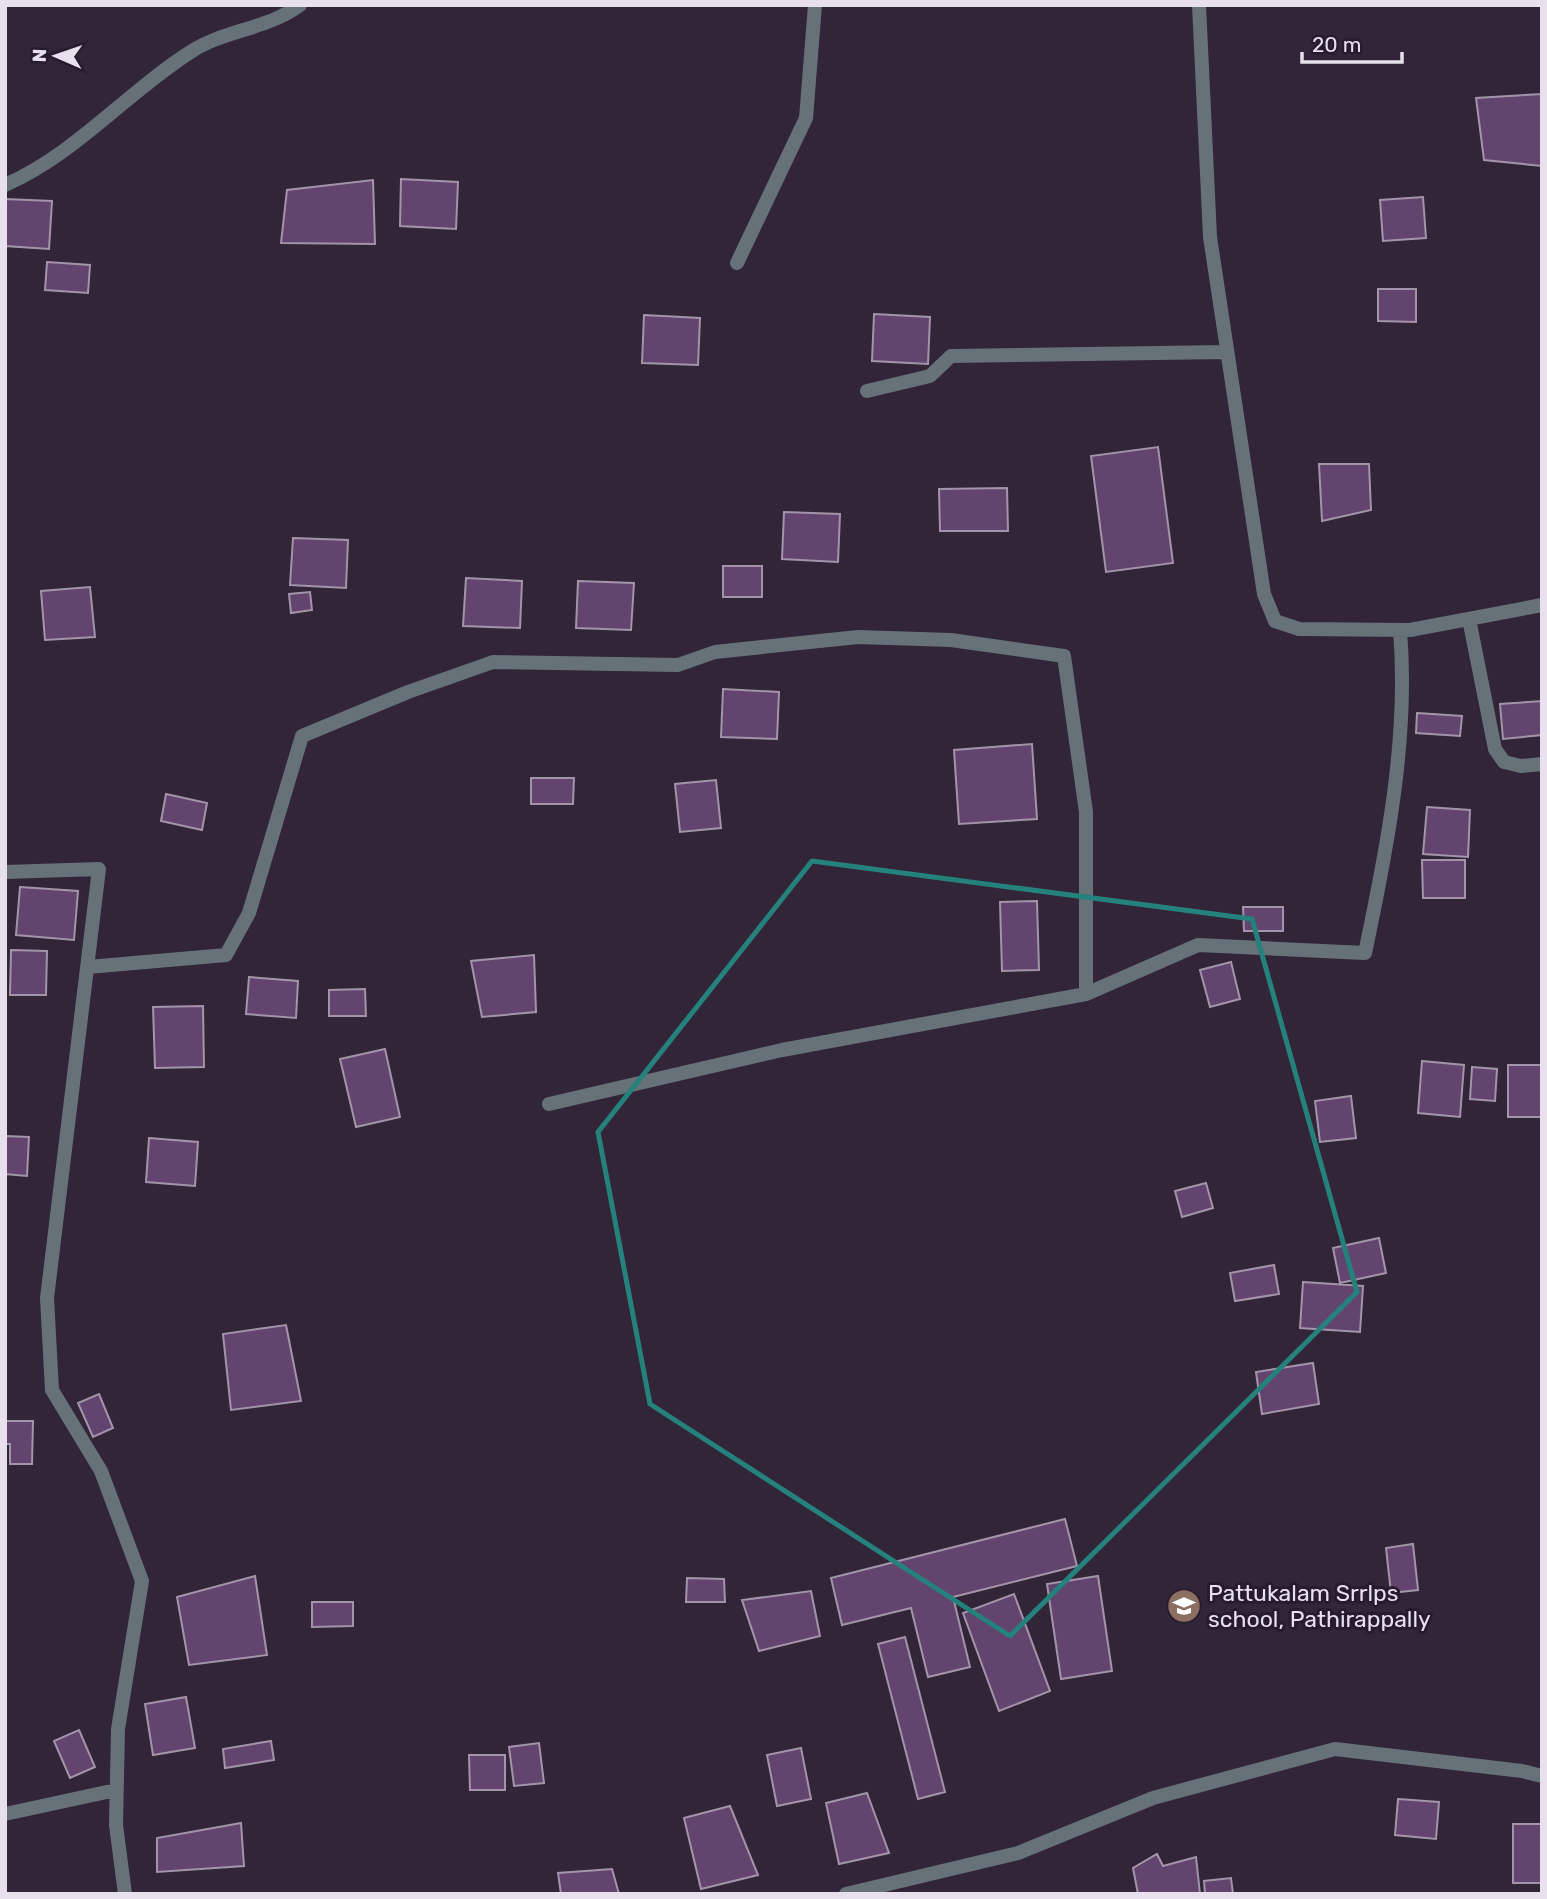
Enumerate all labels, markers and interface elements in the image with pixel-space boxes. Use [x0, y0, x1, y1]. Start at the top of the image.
north arrow [21, 21, 91, 91]
scale bar [1302, 21, 1402, 65]
text: 20 m [1312, 32, 1361, 57]
text: N [28, 48, 51, 63]
place label: Pattukalam Srrlps school, Pathirappally [1208, 1579, 1431, 1633]
school or university icon: Pattukalam Srrlps school, Pathirappally [1165, 1587, 1203, 1625]

